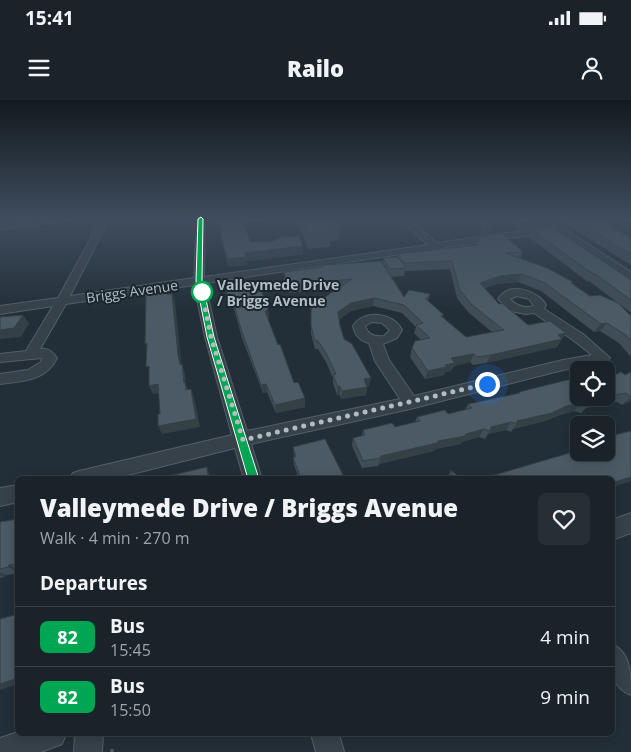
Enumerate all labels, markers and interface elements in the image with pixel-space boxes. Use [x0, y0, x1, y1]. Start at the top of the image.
text: 15:41 [25, 5, 74, 31]
text: Railo [287, 53, 344, 83]
icon: menu [25, 54, 53, 82]
icon: person [578, 54, 606, 82]
street label: Briggs Avenue [85, 275, 179, 307]
place label: Valleymede Drive / Briggs Avenue [217, 275, 339, 310]
marker: Valleymede Drive / Briggs Avenue [191, 281, 213, 303]
map controls [570, 361, 615, 461]
button: locate [570, 361, 615, 406]
your location [475, 372, 500, 397]
button: layers [570, 416, 615, 461]
text: Valleymede Drive / Briggs Avenue [40, 491, 458, 524]
button: heart [538, 493, 590, 545]
text: Walk · 4 min · 270 m [40, 527, 190, 549]
text: Departures [40, 570, 147, 596]
text: Bus [110, 613, 145, 639]
text: 4 min [540, 624, 590, 650]
text: 82 [57, 625, 78, 649]
text: 15:45 [110, 639, 151, 661]
text: Bus [110, 673, 145, 699]
text: 9 min [540, 684, 590, 710]
text: 82 [57, 685, 78, 709]
text: 15:50 [110, 699, 151, 721]

